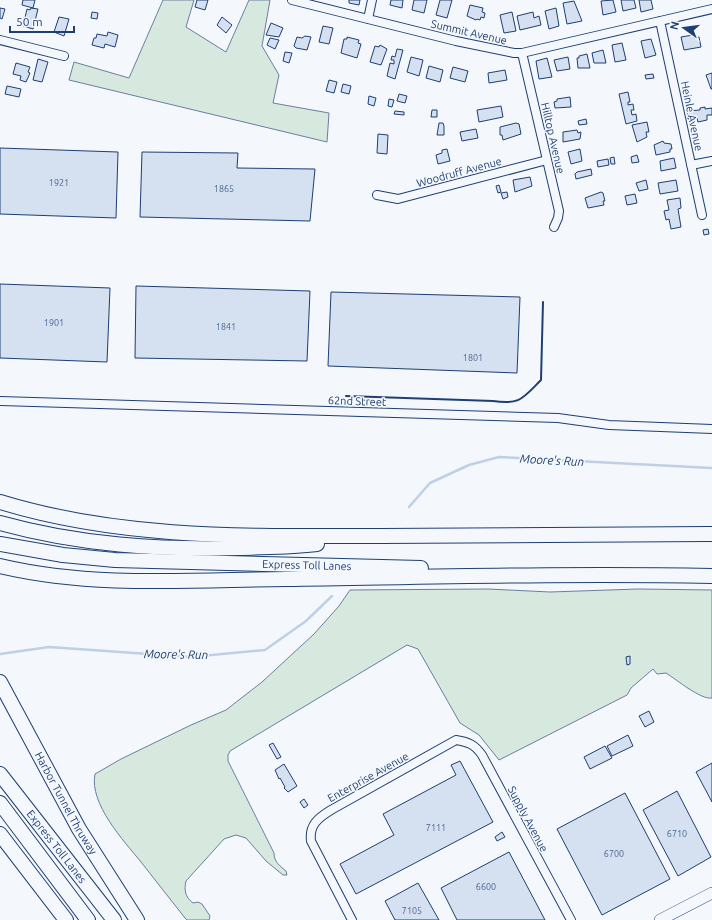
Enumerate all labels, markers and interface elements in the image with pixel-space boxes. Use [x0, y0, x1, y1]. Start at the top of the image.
scale bar [10, 8, 74, 34]
north arrow [664, 8, 704, 48]
text: 50 m [16, 15, 43, 28]
street label: Summit Avenue [430, 17, 508, 47]
text: N [667, 20, 681, 31]
street label: Heinle Avenue [679, 80, 705, 152]
street label: Hilltop Avenue [539, 101, 567, 175]
street label: Woodruff Avenue [415, 155, 503, 189]
house number: 1921 [49, 178, 69, 188]
house number: 1865 [214, 184, 234, 194]
house number: 1901 [44, 318, 64, 328]
house number: 1841 [216, 322, 236, 332]
house number: 1801 [463, 353, 483, 363]
street label: 62nd Street [328, 394, 387, 408]
water label: Moore's Run [519, 452, 585, 468]
street label: Express Toll Lanes [262, 558, 352, 572]
water label: Moore's Run [144, 647, 208, 661]
street label: Harbor Tunnel Thruway [33, 750, 100, 857]
street label: Enterprise Avenue [325, 750, 411, 804]
street label: Supply Avenue [506, 784, 550, 854]
street label: Express Toll Lanes [24, 808, 89, 886]
house number: 7111 [426, 823, 446, 833]
house number: 6710 [667, 829, 687, 839]
house number: 6700 [604, 849, 624, 859]
house number: 6600 [476, 882, 496, 892]
house number: 7105 [402, 906, 422, 916]

